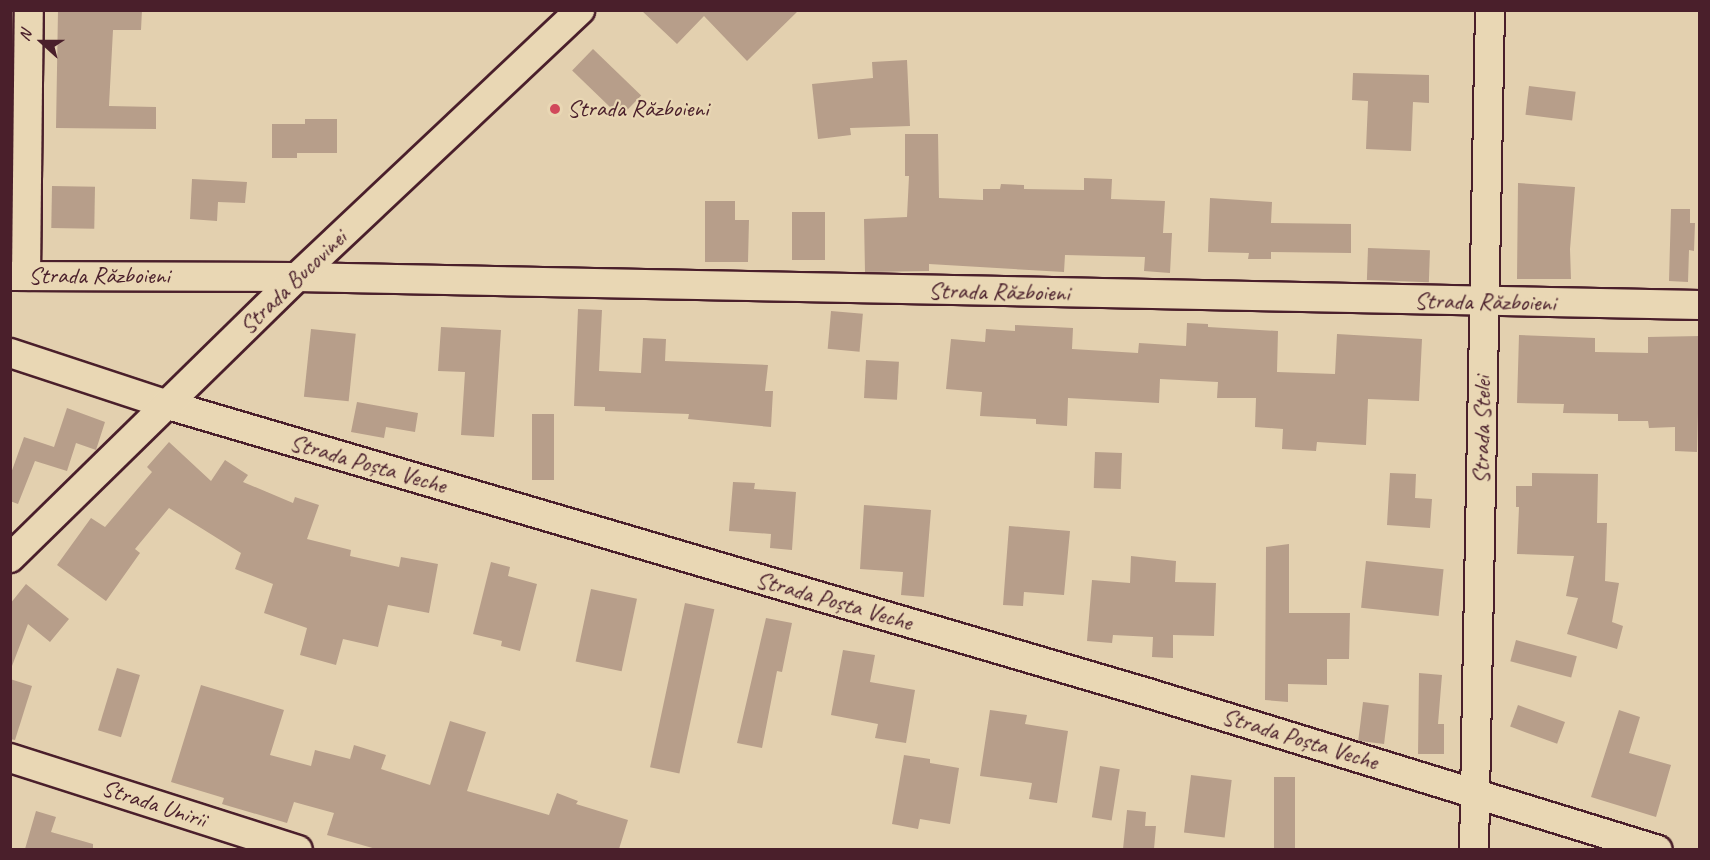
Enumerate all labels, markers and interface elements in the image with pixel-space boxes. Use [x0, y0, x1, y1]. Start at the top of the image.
north arrow [12, 12, 72, 72]
text: N [14, 27, 36, 44]
place label: Strada Războieni [567, 95, 709, 123]
marker: Strada Războieni [548, 102, 562, 116]
street label: Strada Bucovinei [233, 224, 353, 340]
street label: Strada Războieni [28, 262, 170, 290]
street label: Strada Războieni [928, 276, 1070, 308]
street label: Strada Războieni [1414, 286, 1556, 318]
street label: Strada Stelei [1467, 376, 1497, 484]
street label: Strada Poșta Veche [286, 428, 450, 500]
street label: Strada Poșta Veche [752, 565, 916, 637]
street label: Strada Poșta Veche [1219, 702, 1381, 776]
street label: Strada Unirii [98, 774, 210, 834]

